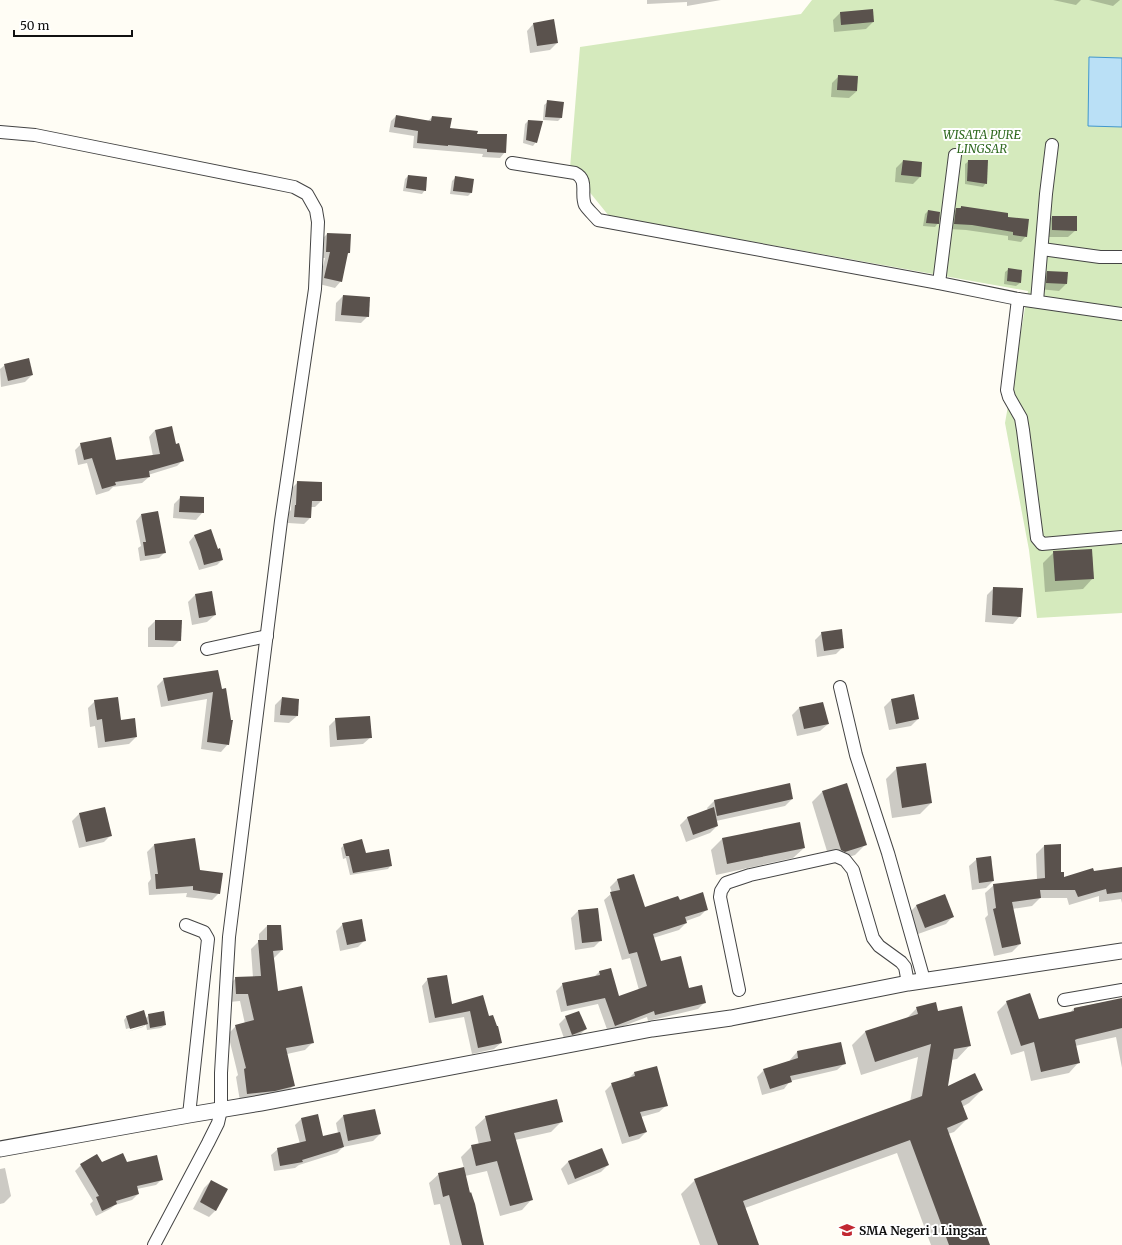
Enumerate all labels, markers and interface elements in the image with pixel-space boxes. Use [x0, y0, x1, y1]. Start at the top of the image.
scale bar [14, 12, 132, 38]
text: 50 m [20, 18, 49, 33]
park label: WISATA PURE LINGSAR [943, 127, 1021, 156]
school or university icon: SMA Negeri 1 Lingsar [838, 1221, 856, 1239]
place label: SMA Negeri 1 Lingsar [859, 1223, 987, 1238]

